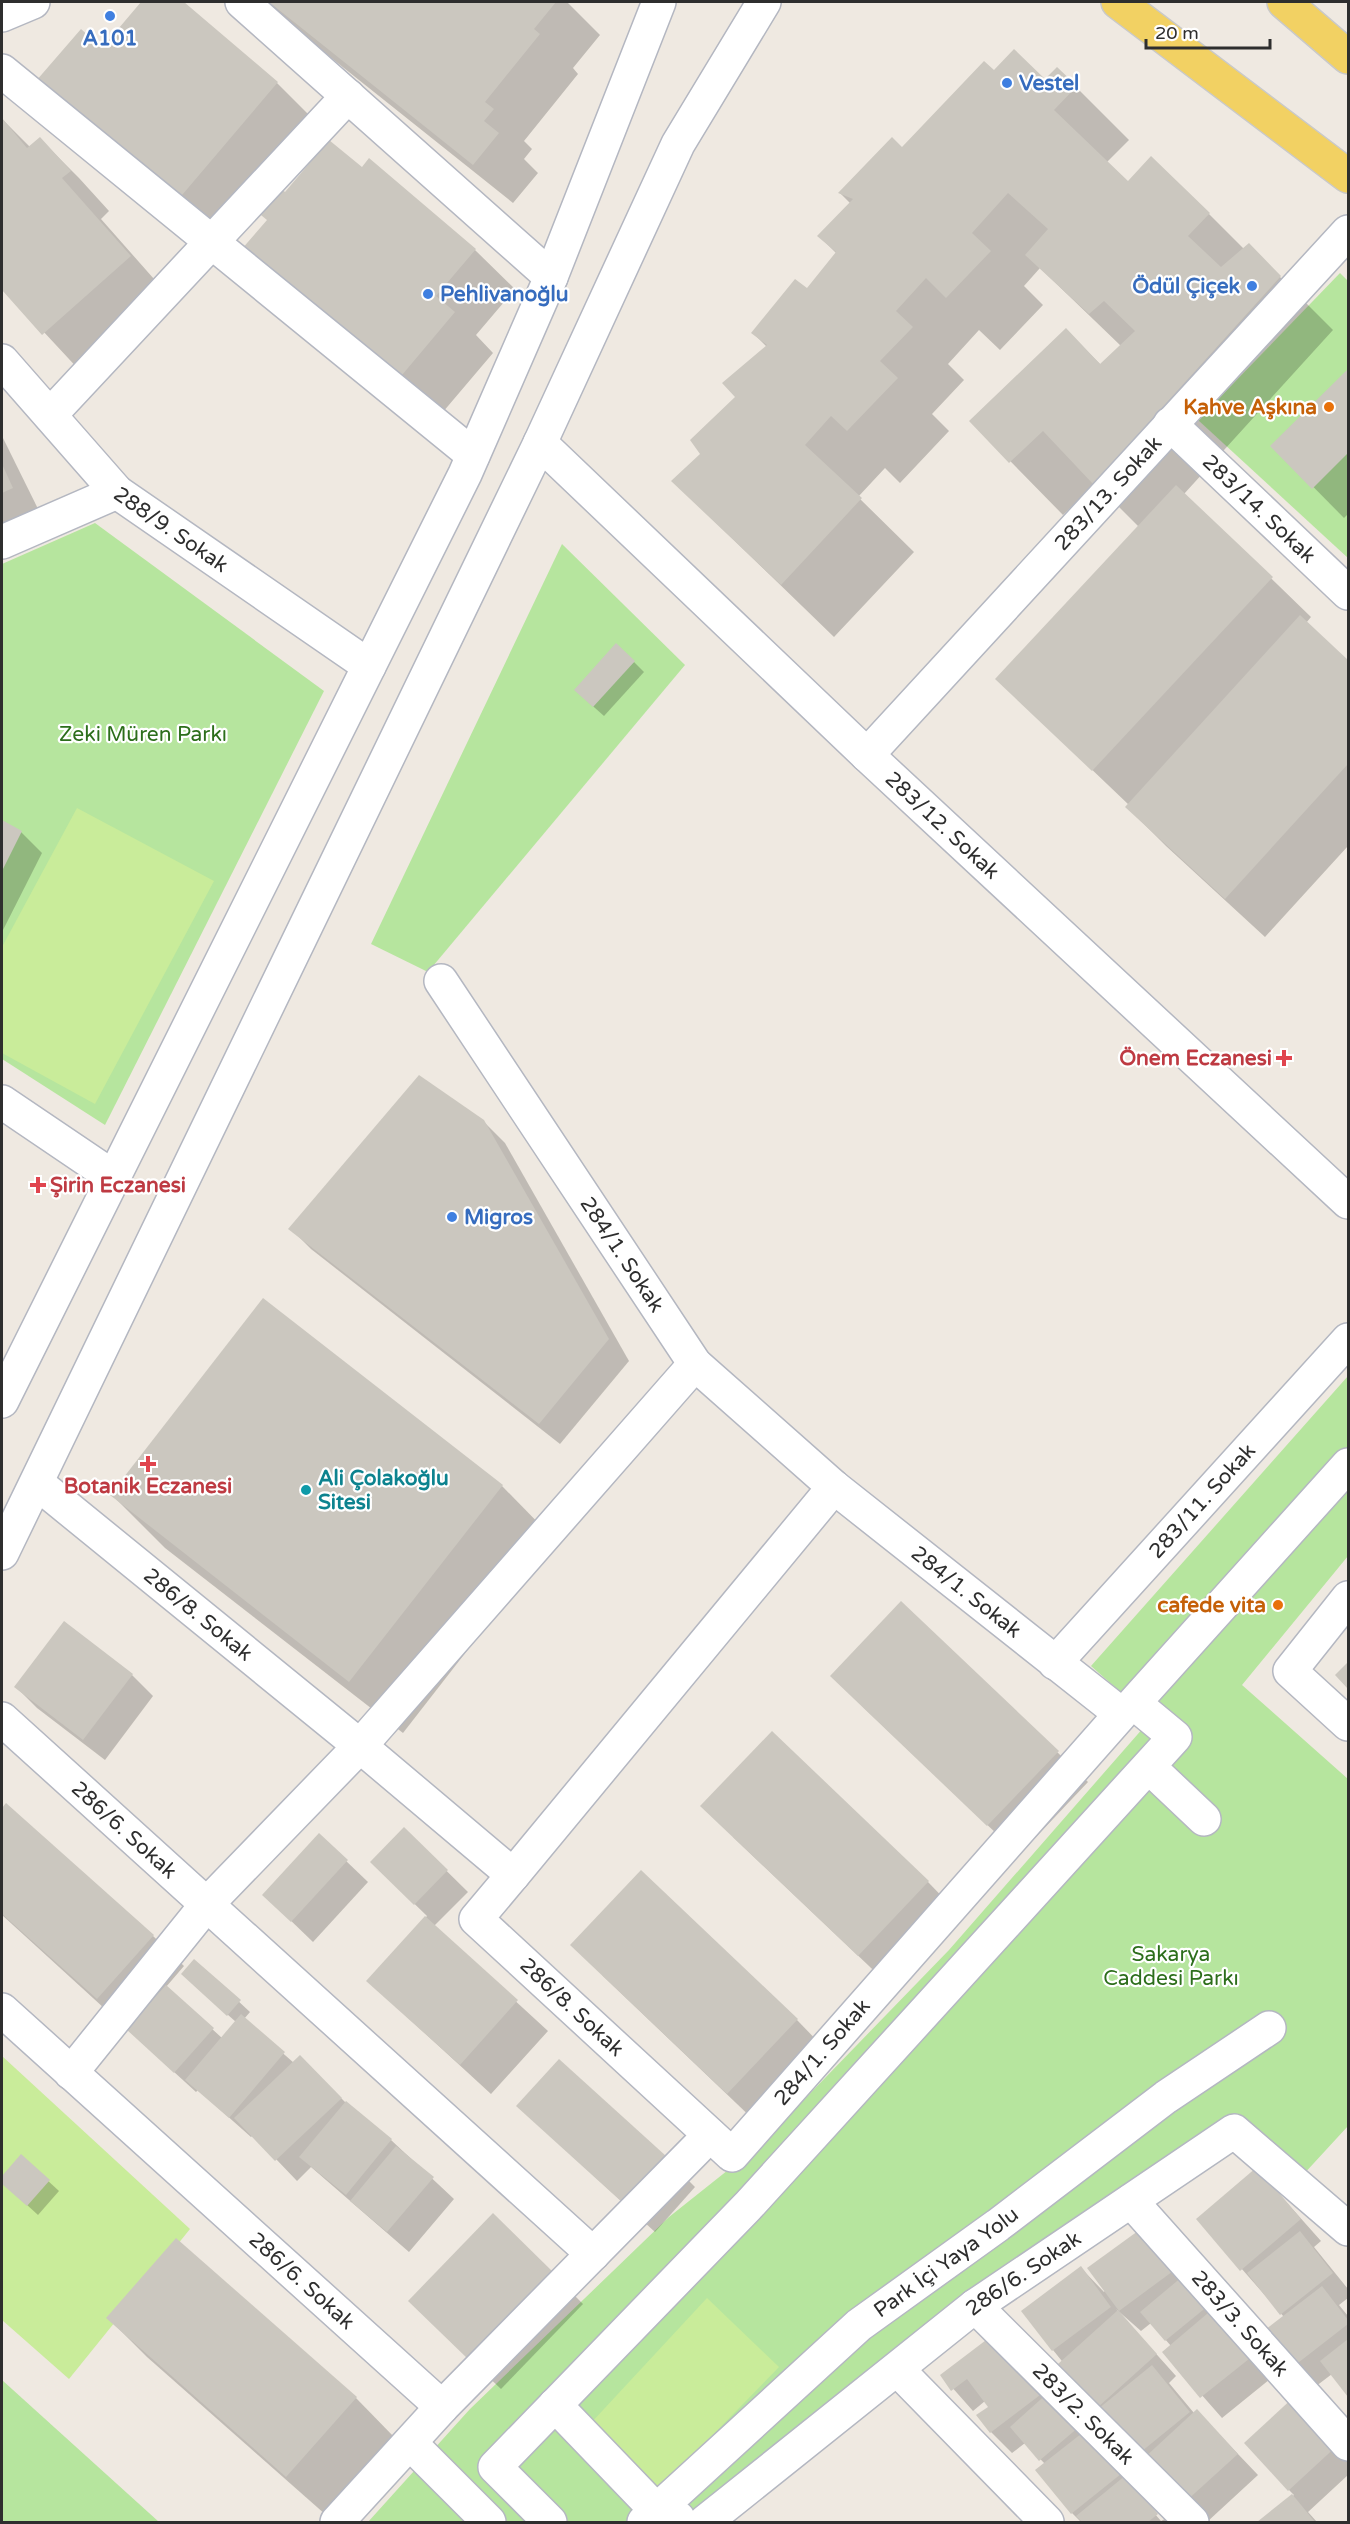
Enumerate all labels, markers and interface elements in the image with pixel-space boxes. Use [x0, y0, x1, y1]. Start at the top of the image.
marker: A101 [103, 9, 117, 23]
scale bar [1146, 12, 1270, 50]
text: 20 m [1155, 22, 1199, 44]
place label: A101 [82, 26, 138, 51]
place label: Vestel [1019, 71, 1079, 96]
marker: Vestel [1000, 76, 1014, 90]
place label: Ödül Çiçek [1132, 274, 1241, 299]
marker: Ödül Çiçek [1245, 279, 1259, 293]
place label: Pehlivanoğlu [440, 282, 569, 307]
marker: Pehlivanoğlu [421, 287, 435, 301]
place label: Kahve Aşkına [1183, 395, 1317, 420]
marker: Kahve Aşkına [1322, 400, 1336, 414]
street label: 283/13. Sokak [1050, 431, 1167, 556]
street label: 283/14. Sokak [1197, 450, 1321, 569]
street label: 288/9. Sokak [109, 482, 233, 578]
park label: Zeki Müren Parkı [59, 722, 227, 747]
street label: 283/12. Sokak [880, 766, 1004, 885]
place label: Önem Eczanesi [1119, 1046, 1272, 1071]
marker: Önem Eczanesi [1277, 1051, 1291, 1065]
place label: Şirin Eczanesi [50, 1173, 186, 1198]
marker: Şirin Eczanesi [31, 1178, 45, 1192]
street label: 284/1. Sokak [575, 1192, 669, 1317]
place label: Migros [464, 1205, 533, 1230]
marker: Migros [445, 1210, 459, 1224]
street label: 283/11. Sokak [1144, 1438, 1261, 1564]
marker: Botanik Eczanesi [141, 1457, 155, 1471]
place label: Ali Çolakoğlu Sitesi [318, 1466, 449, 1515]
place label: Botanik Eczanesi [64, 1474, 232, 1499]
marker: Ali Çolakoğlu Sitesi [299, 1483, 313, 1497]
street label: 284/1. Sokak [906, 1541, 1026, 1643]
street label: 286/8. Sokak [139, 1563, 257, 1666]
place label: cafede vita [1157, 1593, 1266, 1618]
marker: cafede vita [1271, 1598, 1285, 1612]
street label: 286/6. Sokak [66, 1776, 182, 1884]
park label: Sakarya Caddesi Parkı [1103, 1942, 1239, 1991]
street label: 286/8. Sokak [515, 1953, 629, 2062]
street label: 284/1. Sokak [769, 1994, 875, 2111]
street label: Park İçi Yaya Yolu [869, 2202, 1024, 2323]
street label: 286/6. Sokak [961, 2226, 1086, 2321]
street label: 286/6. Sokak [244, 2227, 359, 2335]
street label: 283/3. Sokak [1186, 2266, 1294, 2382]
street label: 283/2. Sokak [1027, 2358, 1139, 2470]

